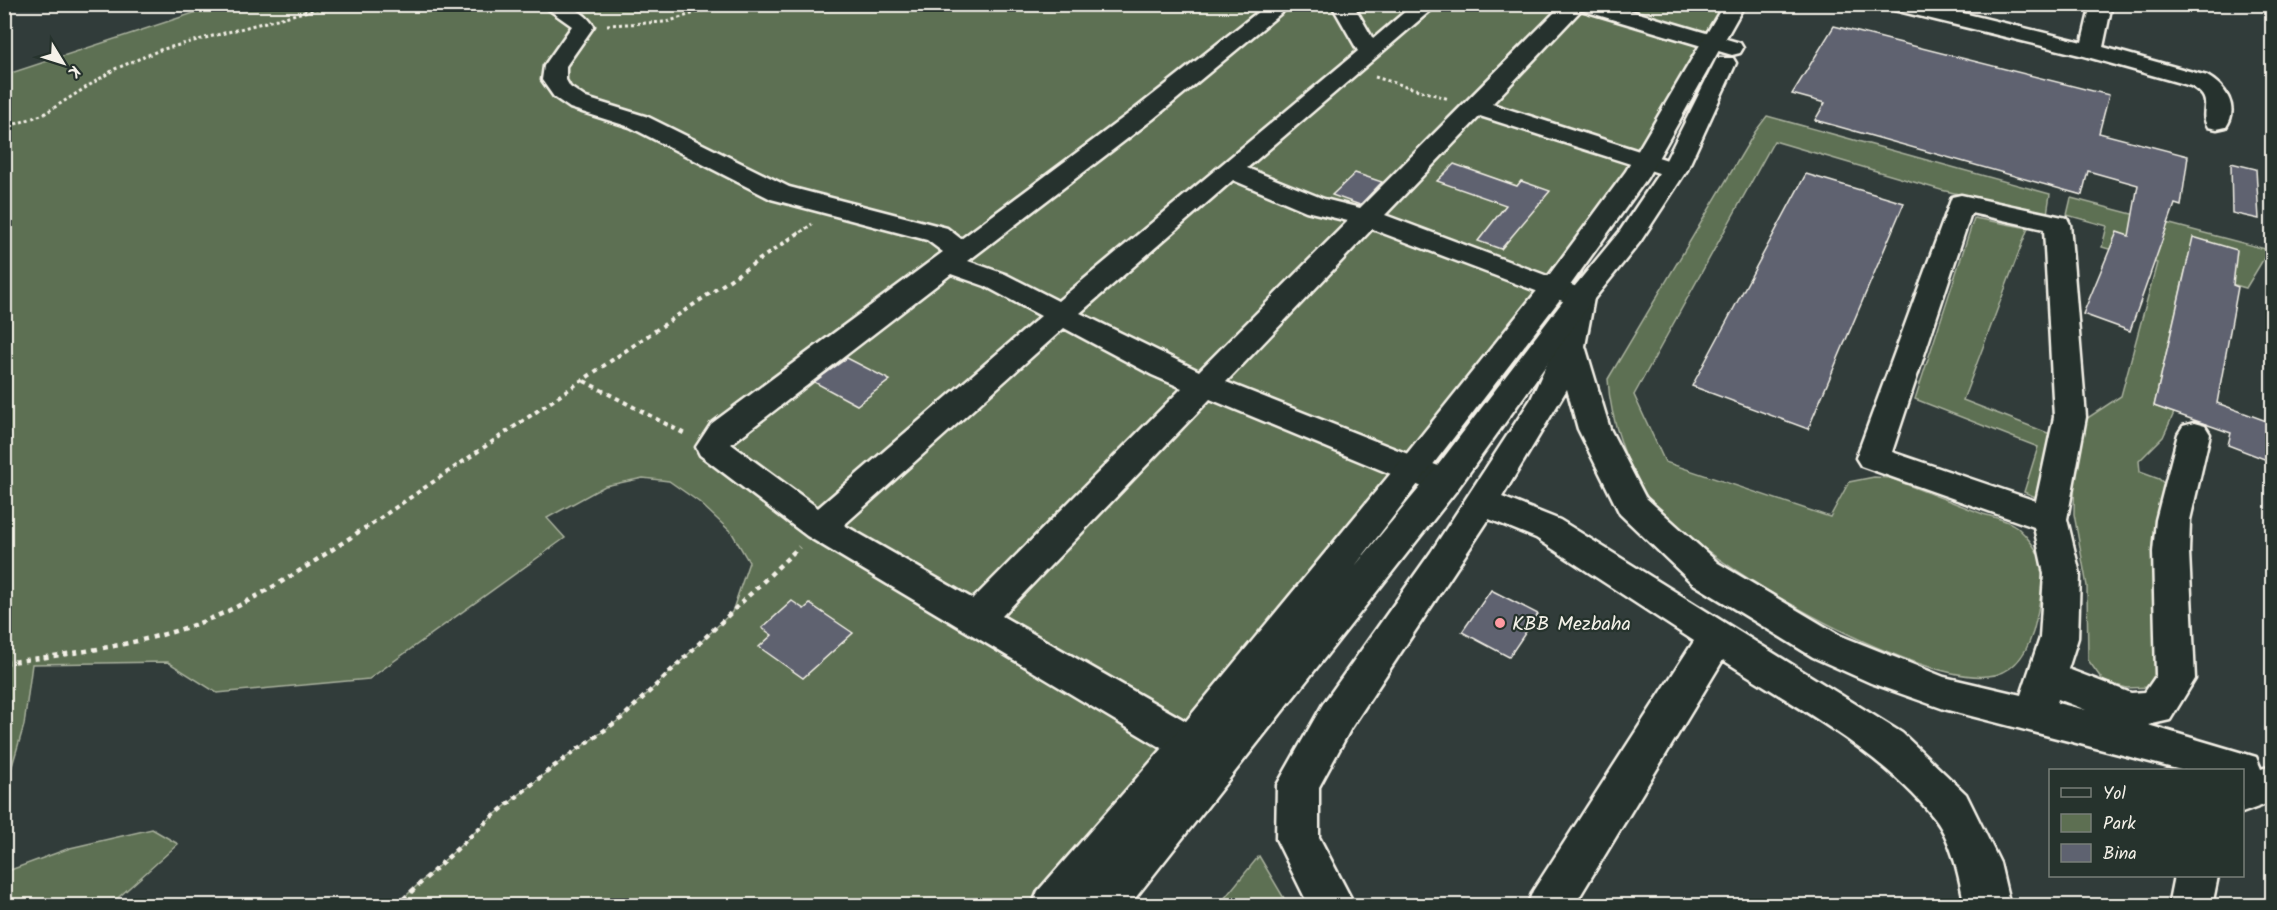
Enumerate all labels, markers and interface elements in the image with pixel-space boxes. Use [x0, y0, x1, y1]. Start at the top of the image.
north arrow [33, 33, 93, 93]
text: K [61, 60, 86, 83]
place label: KBB Mezbaha [1512, 609, 1631, 641]
marker: KBB Mezbaha [1493, 616, 1507, 630]
legend [2049, 769, 2244, 877]
text: Yol [2103, 780, 2127, 809]
text: Park [2103, 810, 2136, 839]
text: Bina [2103, 840, 2137, 869]

